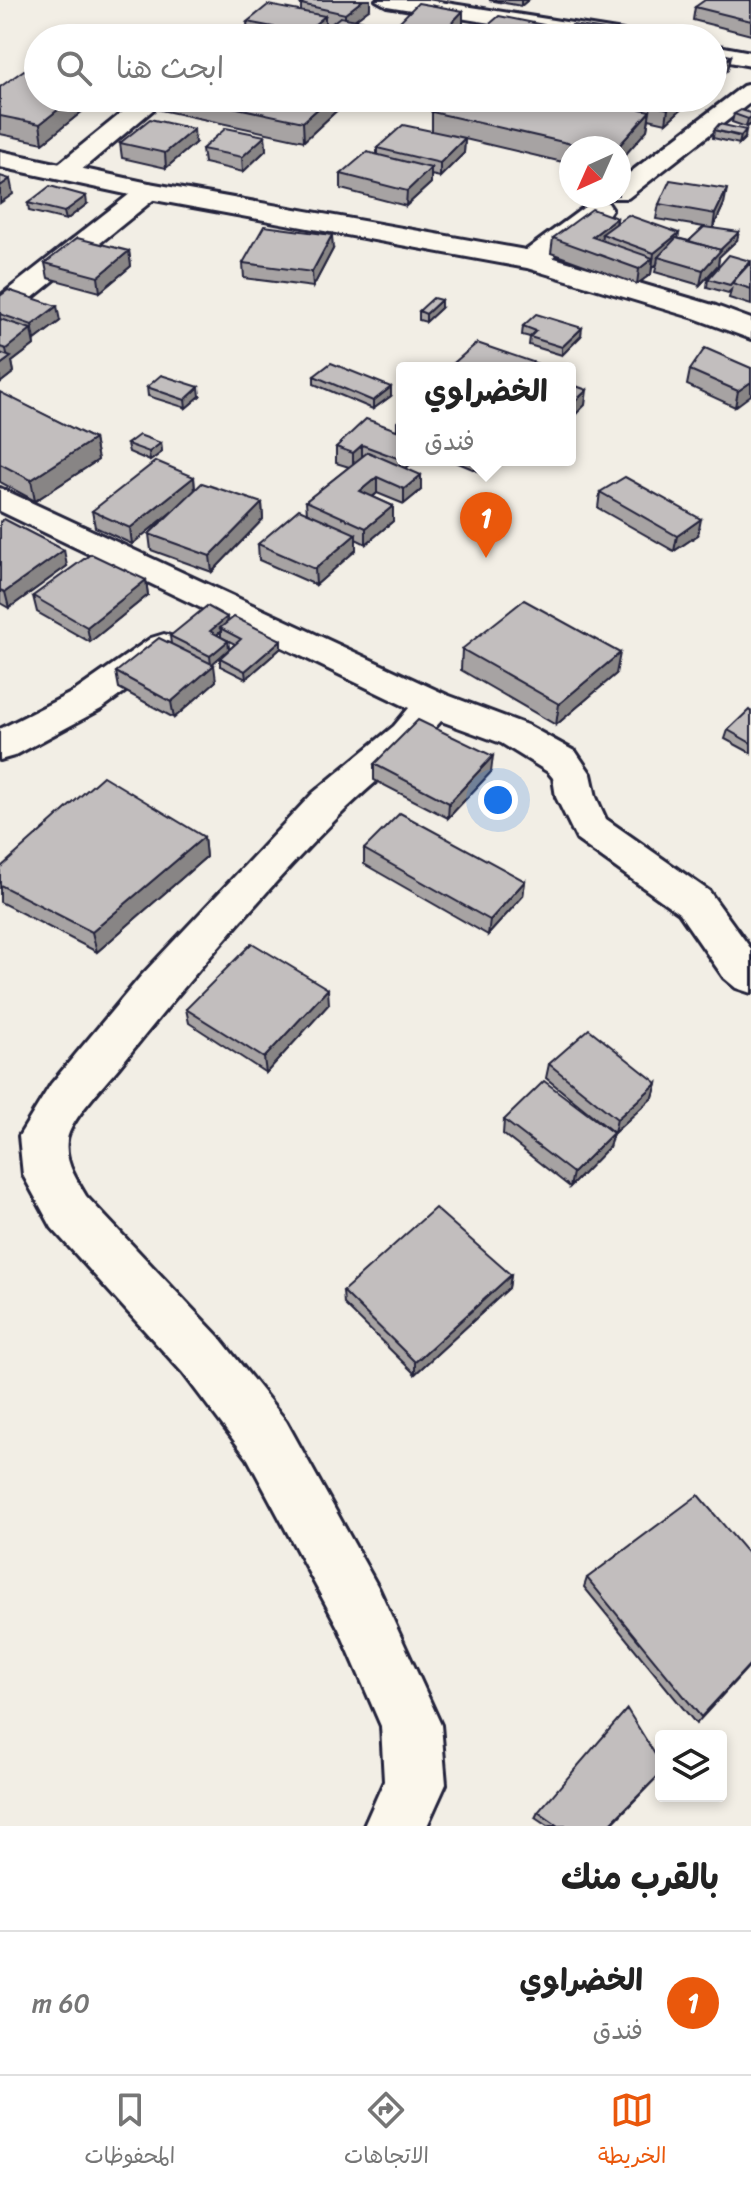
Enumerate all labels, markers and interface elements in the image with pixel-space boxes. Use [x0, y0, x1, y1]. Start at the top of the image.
search box [24, 24, 727, 112]
text: ابحث هنا [116, 41, 224, 95]
icon: search [52, 46, 96, 90]
north arrow [559, 136, 631, 208]
popup [396, 362, 576, 466]
text: الخضراوي [424, 364, 548, 418]
text: فندق [424, 418, 475, 464]
pin: 1 [460, 492, 512, 558]
your location [478, 780, 518, 820]
map controls [655, 1730, 727, 1802]
button: layers [655, 1730, 727, 1802]
text: بالقرب منك [561, 1848, 719, 1908]
text: الخضراوي [520, 1953, 643, 2007]
text: 60 m [32, 1980, 90, 2026]
text: 1 [687, 1980, 699, 2026]
text: فندق [592, 2007, 643, 2053]
tab: المحفوظات [84, 2088, 175, 2175]
tab: الاتجاهات [344, 2088, 429, 2175]
tab: الخريطة [598, 2088, 667, 2175]

